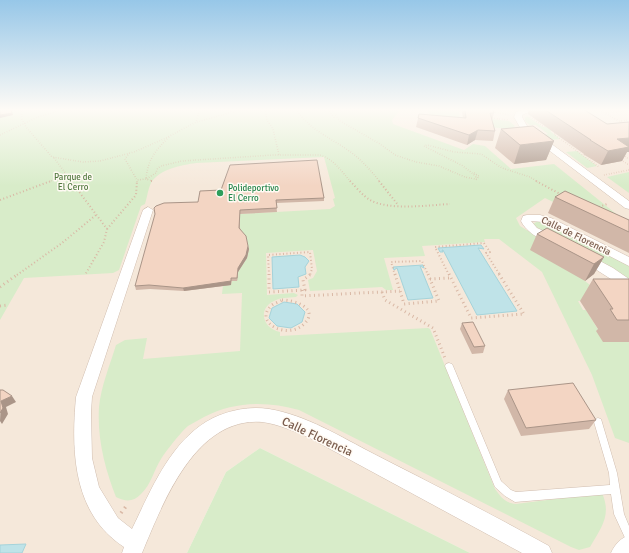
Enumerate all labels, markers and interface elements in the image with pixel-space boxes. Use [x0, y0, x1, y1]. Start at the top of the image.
park label: Parque de El Cerro [54, 172, 93, 193]
place label: Polideportivo El Cerro [228, 183, 279, 204]
marker: Polideportivo El Cerro [215, 188, 225, 198]
street label: Calle de Florencia [539, 214, 613, 258]
street label: Calle Florencia [279, 414, 355, 460]

